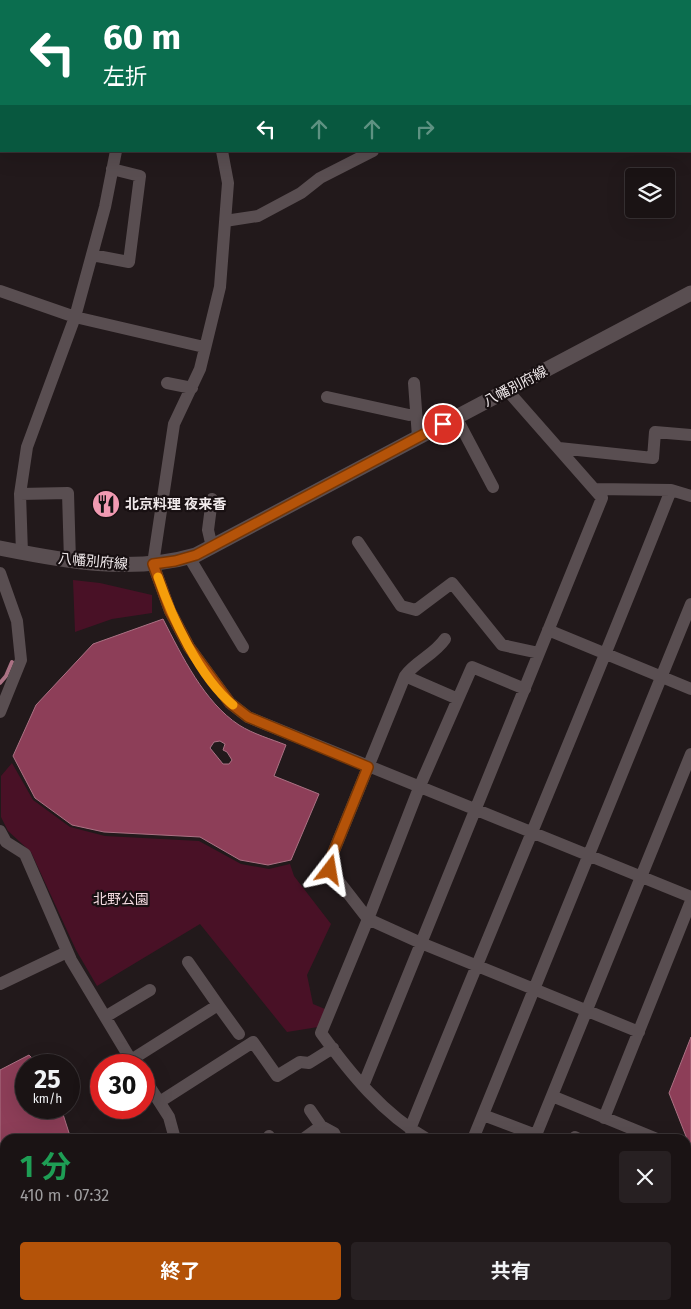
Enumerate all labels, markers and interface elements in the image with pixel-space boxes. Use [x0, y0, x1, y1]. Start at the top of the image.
text: 60 m [103, 16, 181, 58]
icon: left [20, 20, 85, 85]
text: 左折 [103, 63, 147, 90]
icon: left [252, 115, 280, 143]
icon: ahead [305, 115, 333, 143]
icon: ahead [358, 115, 386, 143]
icon: right [411, 115, 439, 143]
map controls [625, 168, 675, 218]
button: layers [625, 168, 675, 218]
street label: 八幡別府線 [480, 363, 550, 410]
pin [422, 403, 464, 445]
icon: arrive [429, 410, 457, 438]
restaurant icon: 北京料理 夜来香 [91, 489, 121, 519]
place label: 北京料理 夜来香 [125, 496, 226, 513]
street label: 八幡別府線 [57, 550, 129, 573]
position arrow [303, 843, 355, 895]
park label: 北野公園 [93, 891, 149, 908]
speed limit sign: 30 [90, 1054, 155, 1119]
text: 25 [34, 1065, 61, 1095]
text: km/h [33, 1092, 62, 1106]
text: 1 分 [20, 1149, 71, 1185]
button: close [619, 1151, 671, 1203]
text: 410 m · 07:32 [20, 1186, 109, 1205]
button: 終了 [20, 1242, 341, 1300]
button: 共有 [351, 1242, 671, 1300]

